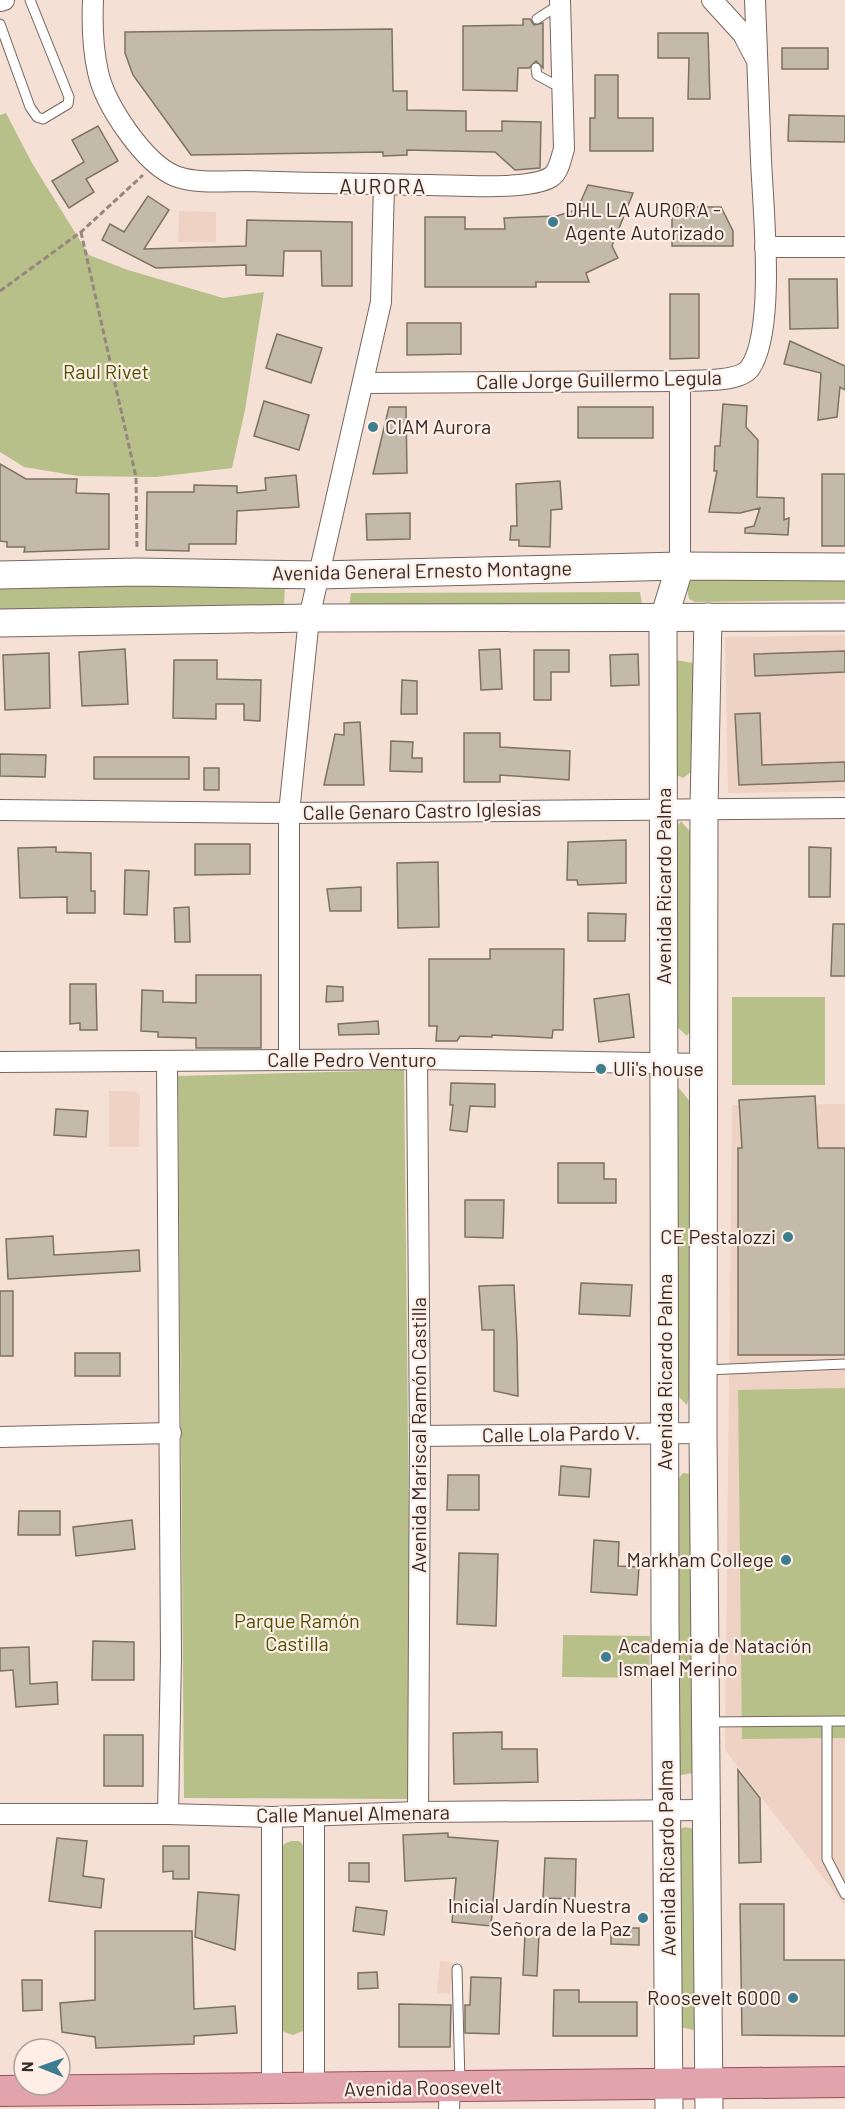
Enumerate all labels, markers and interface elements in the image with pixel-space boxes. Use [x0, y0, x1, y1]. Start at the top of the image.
district label: AURORA [339, 173, 427, 198]
place label: DHL LA AURORA - Agente Autorizado [565, 197, 725, 244]
marker: DHL LA AURORA - Agente Autorizado [546, 215, 560, 229]
park label: Raul Rivet [63, 359, 149, 383]
street label: Calle Jorge Guillermo Legula [476, 365, 722, 393]
place label: CIAM Aurora [385, 414, 491, 438]
marker: CIAM Aurora [366, 420, 380, 434]
street label: Avenida General Ernesto Montagne [272, 555, 572, 585]
street label: Avenida Ricardo Palma [651, 788, 675, 984]
street label: Calle Genaro Castro Iglesias [302, 796, 542, 824]
street label: Calle Pedro Venturo [267, 1047, 437, 1071]
place label: Uli's house [613, 1056, 704, 1080]
marker: Uli's house [594, 1062, 608, 1076]
place label: CE Pestalozzi [660, 1224, 776, 1248]
marker: CE Pestalozzi [781, 1230, 795, 1244]
street label: Avenida Ricardo Palma [652, 1274, 676, 1470]
street label: Avenida Mariscal Ramón Castilla [406, 1297, 430, 1573]
street label: Calle Lola Pardo V. [482, 1420, 640, 1446]
place label: Markham College [626, 1547, 774, 1571]
marker: Markham College [779, 1553, 793, 1567]
park label: Parque Ramón Castilla [234, 1608, 360, 1655]
place label: Academia de Natación Ismael Merino [618, 1633, 812, 1680]
marker: Academia de Natación Ismael Merino [599, 1650, 613, 1664]
street label: Avenida Ricardo Palma [652, 1759, 680, 1957]
street label: Calle Manuel Almenara [256, 1799, 450, 1827]
place label: Inicial Jardín Nuestra Señora de la Paz [448, 1893, 631, 1940]
marker: Inicial Jardín Nuestra Señora de la Paz [636, 1911, 650, 1925]
place label: Roosevelt 6000 [647, 1985, 781, 2009]
marker: Roosevelt 6000 [786, 1991, 800, 2005]
north arrow [12, 2037, 72, 2097]
text: N [17, 2061, 36, 2072]
street label: Avenida Roosevelt [344, 2074, 502, 2100]

